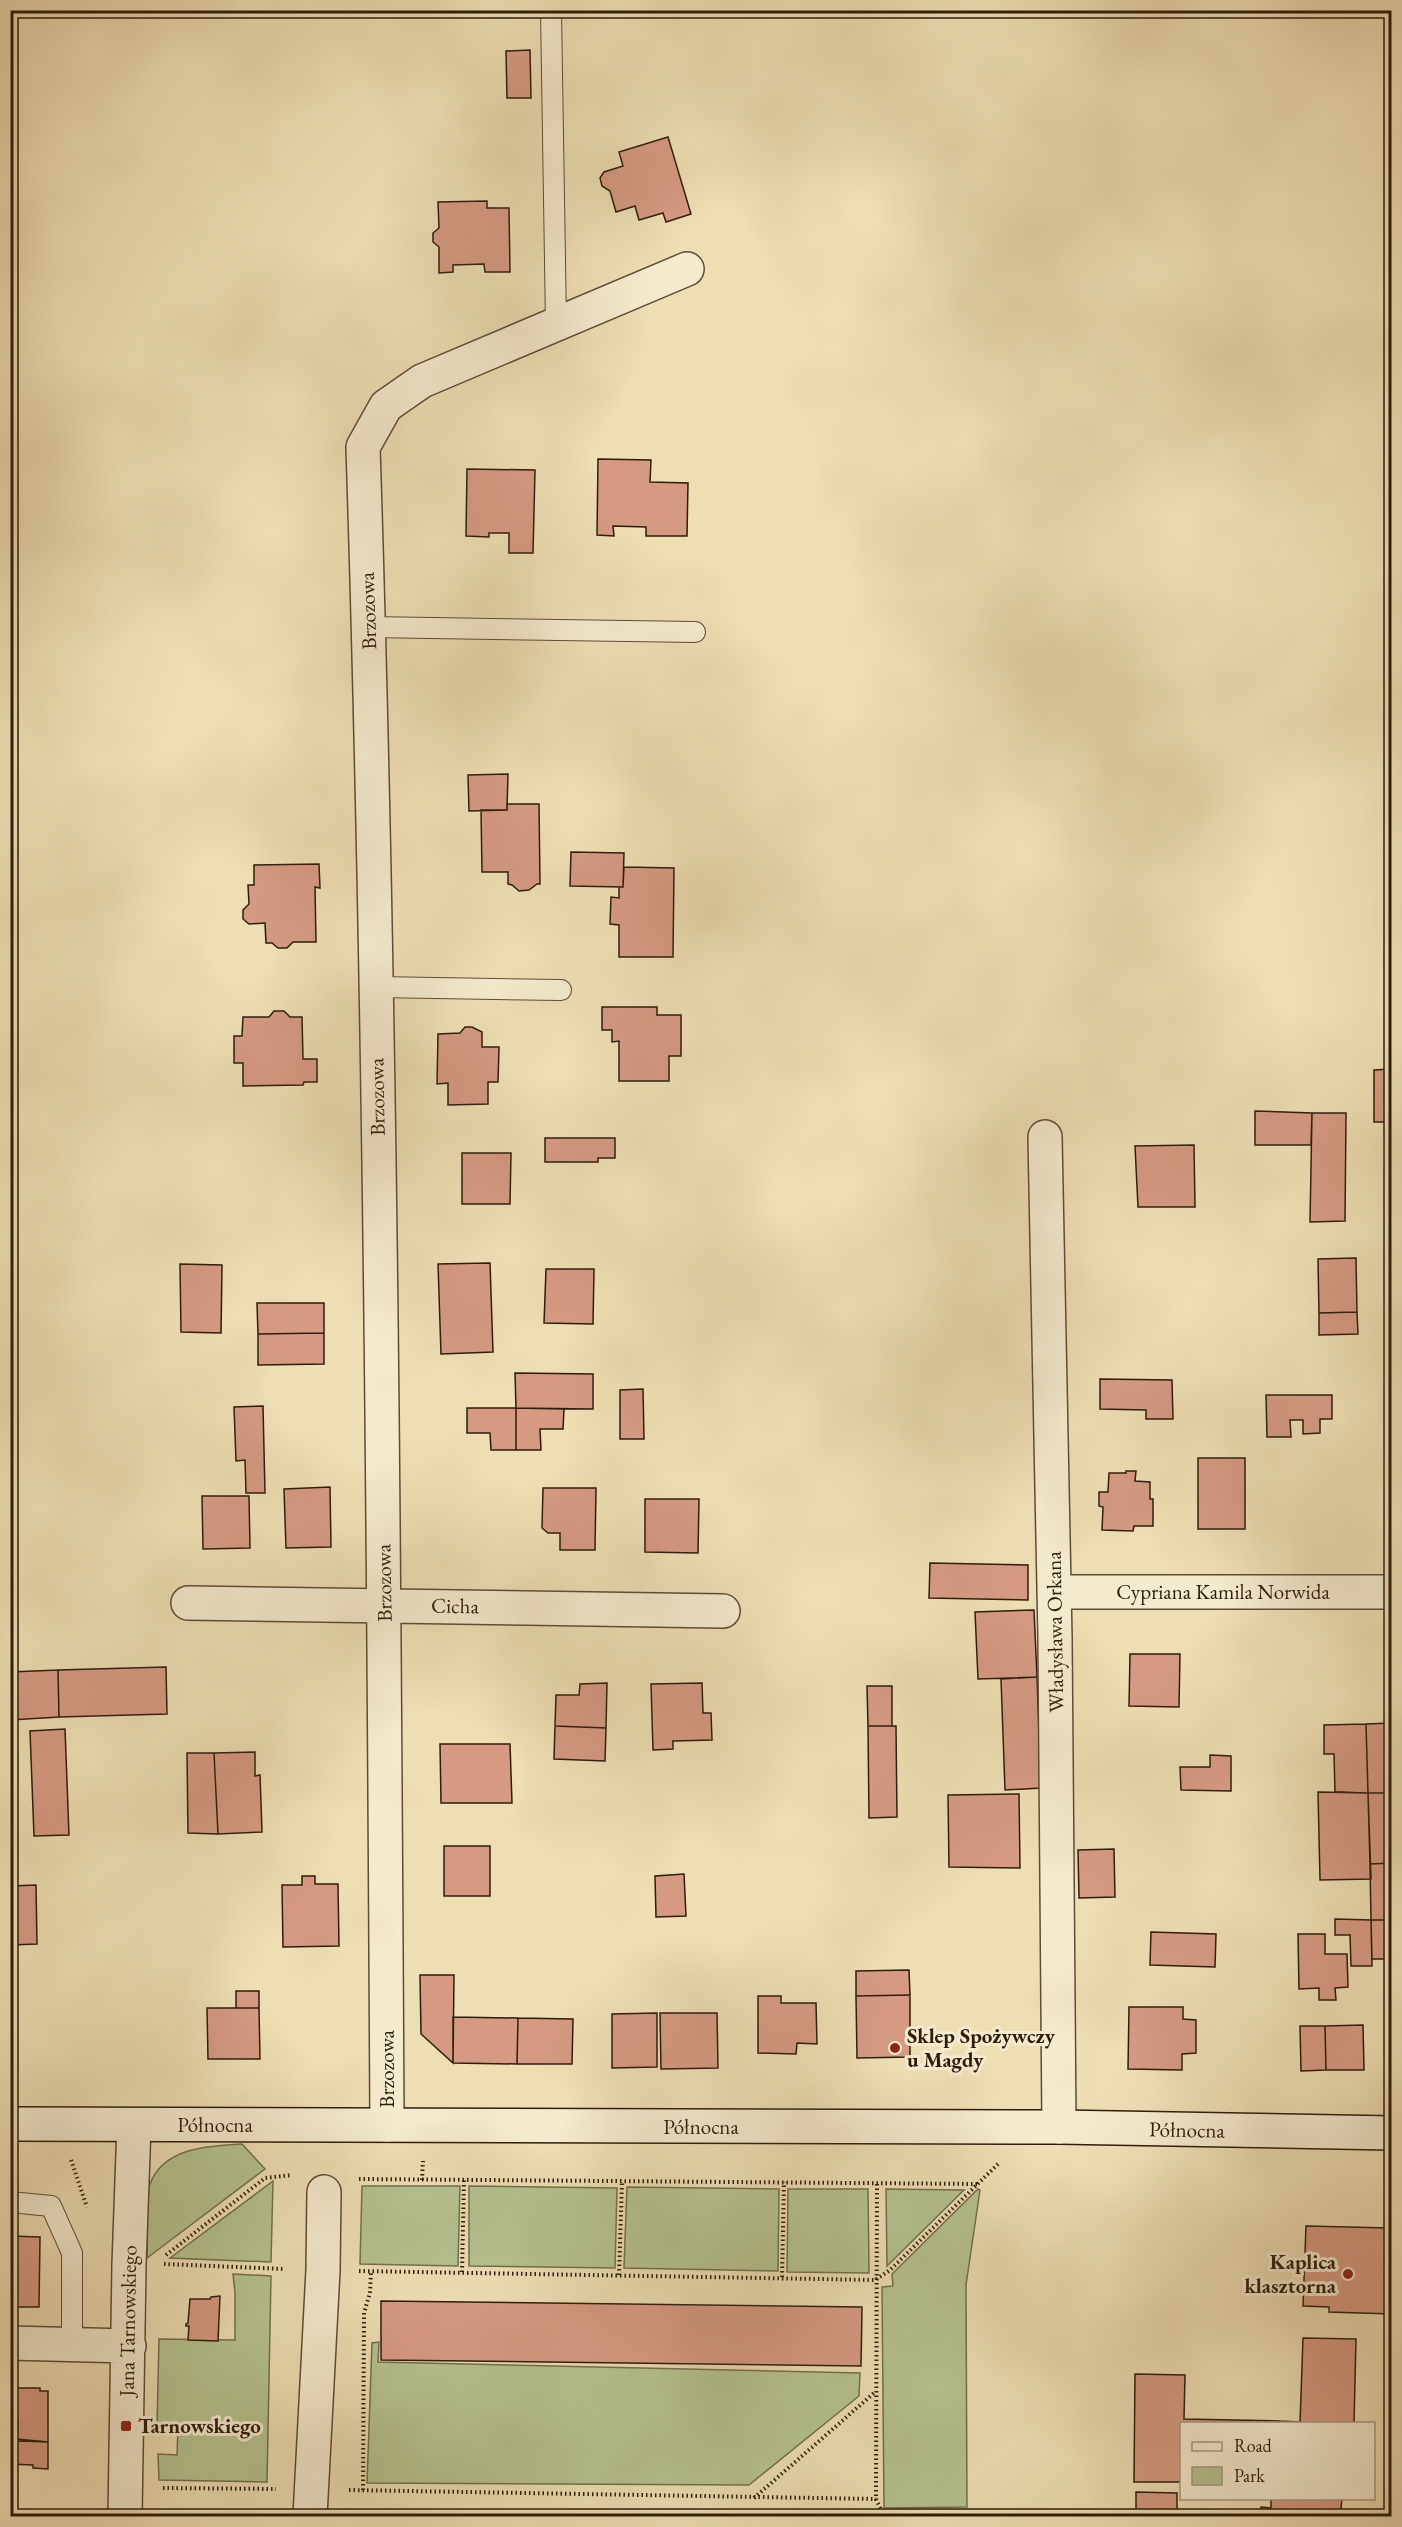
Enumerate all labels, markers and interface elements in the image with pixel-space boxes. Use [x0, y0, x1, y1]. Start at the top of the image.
street label: Brzozowa [353, 571, 382, 650]
street label: Brzozowa [362, 1057, 391, 1136]
street label: Brzozowa [369, 1543, 398, 1622]
street label: Władysława Orkana [1040, 1551, 1069, 1713]
street label: Cypriana Kamila Norwida [1116, 1578, 1330, 1605]
street label: Cicha [431, 1592, 480, 1619]
place label: Sklep Spożywczy u Magdy [907, 2022, 1056, 2073]
street label: Brzozowa [373, 2029, 400, 2108]
marker: Sklep Spożywczy u Magdy [888, 2041, 902, 2055]
street label: Północna [177, 2111, 253, 2138]
street label: Północna [663, 2113, 739, 2140]
street label: Północna [1149, 2115, 1226, 2144]
street label: Jana Tarnowskiego [113, 2245, 142, 2399]
place label: Kaplica klasztorna [1244, 2248, 1337, 2299]
marker: Kaplica klasztorna [1341, 2267, 1355, 2281]
place label: Tarnowskiego [138, 2412, 261, 2439]
marker: Tarnowskiego [119, 2419, 133, 2433]
legend [1180, 2422, 1375, 2500]
text: Road [1234, 2434, 1273, 2457]
text: Park [1234, 2464, 1265, 2487]

